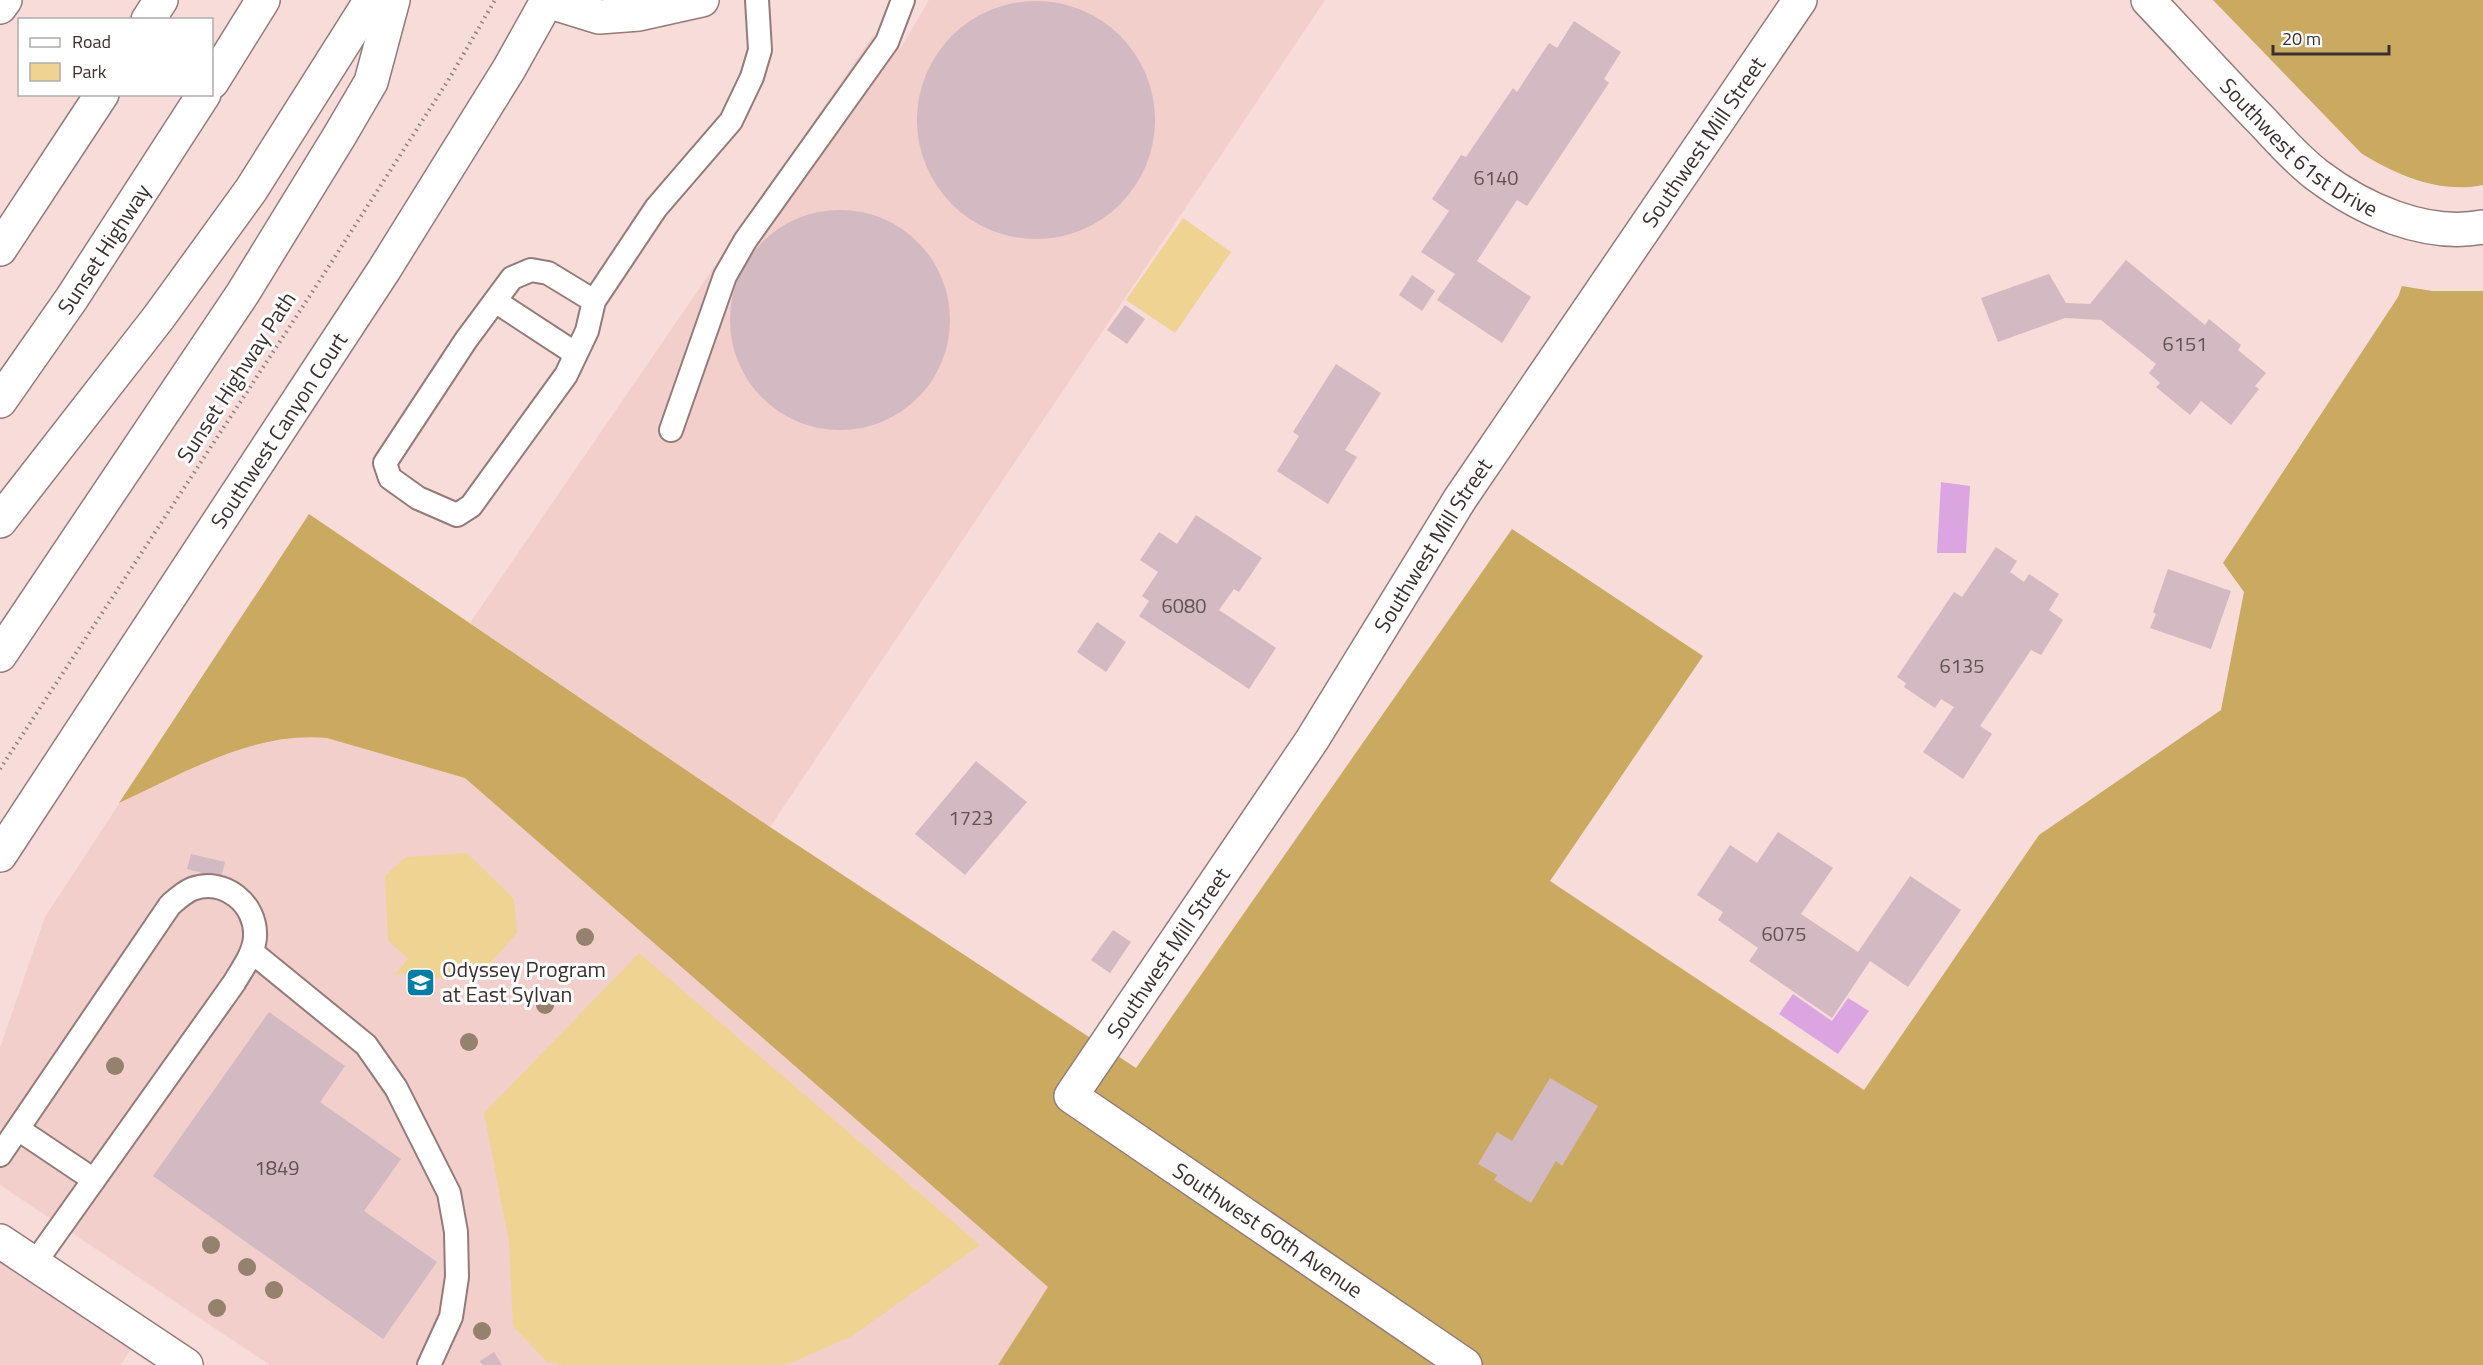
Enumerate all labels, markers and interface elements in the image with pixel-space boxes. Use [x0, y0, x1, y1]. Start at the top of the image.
legend [18, 18, 213, 96]
scale bar [2273, 18, 2388, 56]
text: 20 m [2282, 25, 2321, 52]
text: Road [72, 28, 111, 55]
street label: Southwest Mill Street [1633, 49, 1774, 234]
text: Park [72, 58, 107, 85]
street label: Southwest 61st Drive [2212, 70, 2383, 226]
house number: 6140 [1474, 162, 1518, 193]
street label: Sunset Highway [48, 176, 159, 322]
street label: Sunset Highway Path [168, 285, 304, 469]
street label: Southwest Canyon Court [202, 325, 356, 535]
house number: 6151 [2163, 328, 2207, 359]
street label: Southwest Mill Street [1365, 451, 1500, 639]
house number: 6080 [1162, 590, 1206, 621]
house number: 6135 [1940, 650, 1984, 681]
house number: 1723 [949, 802, 993, 833]
street label: Southwest Mill Street [1098, 860, 1238, 1045]
house number: 6075 [1762, 918, 1806, 949]
place label: Odyssey Program at East Sylvan [442, 952, 606, 1011]
school or university icon: Odyssey Program at East Sylvan [405, 966, 437, 998]
house number: 1849 [255, 1152, 299, 1183]
street label: Southwest 60th Avenue [1166, 1154, 1370, 1306]

